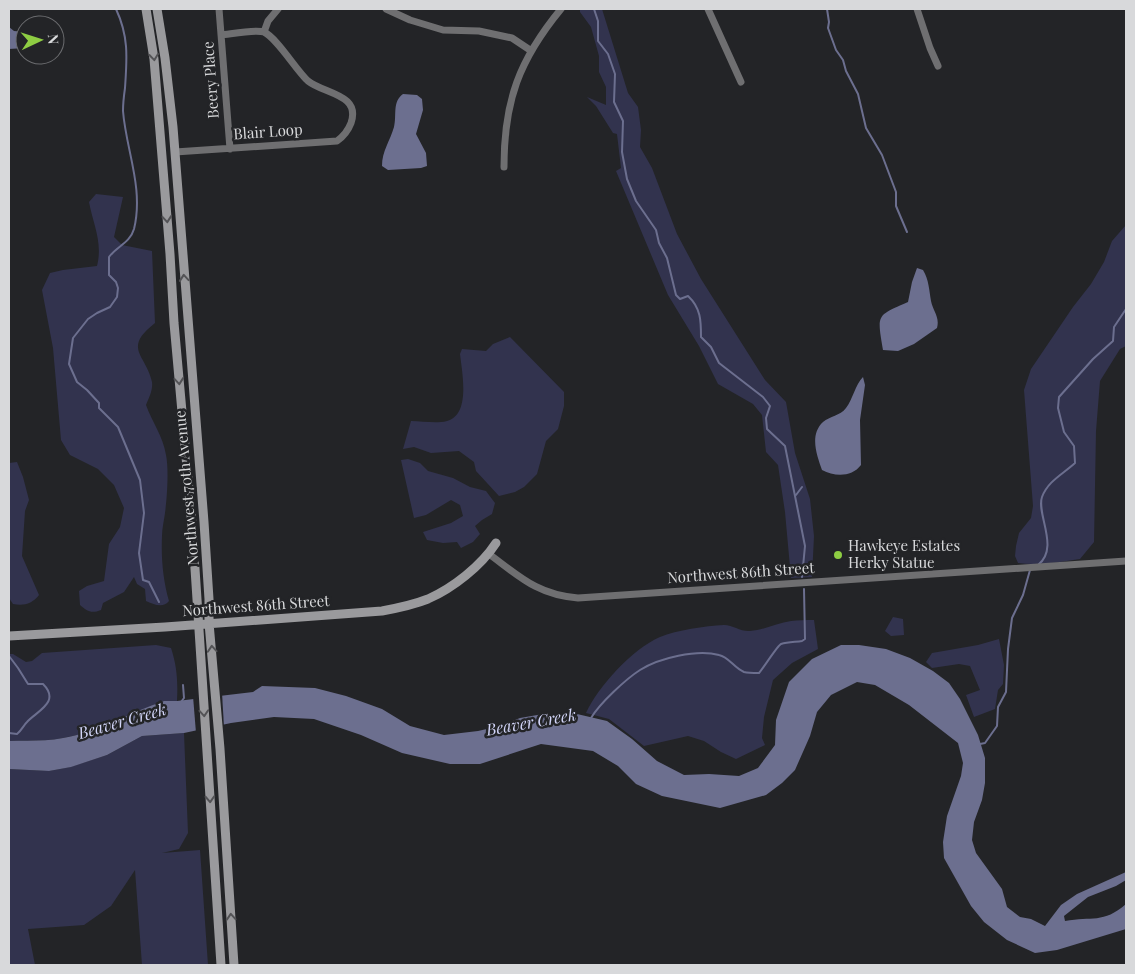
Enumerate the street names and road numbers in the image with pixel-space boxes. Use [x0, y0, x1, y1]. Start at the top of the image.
street label: Beery Place [197, 41, 223, 119]
street label: Blair Loop [233, 119, 304, 143]
street label: Northwest 70th Avenue [169, 410, 203, 566]
street label: Northwest 86th Street [667, 557, 816, 587]
street label: Northwest 86th Street [182, 590, 331, 620]

